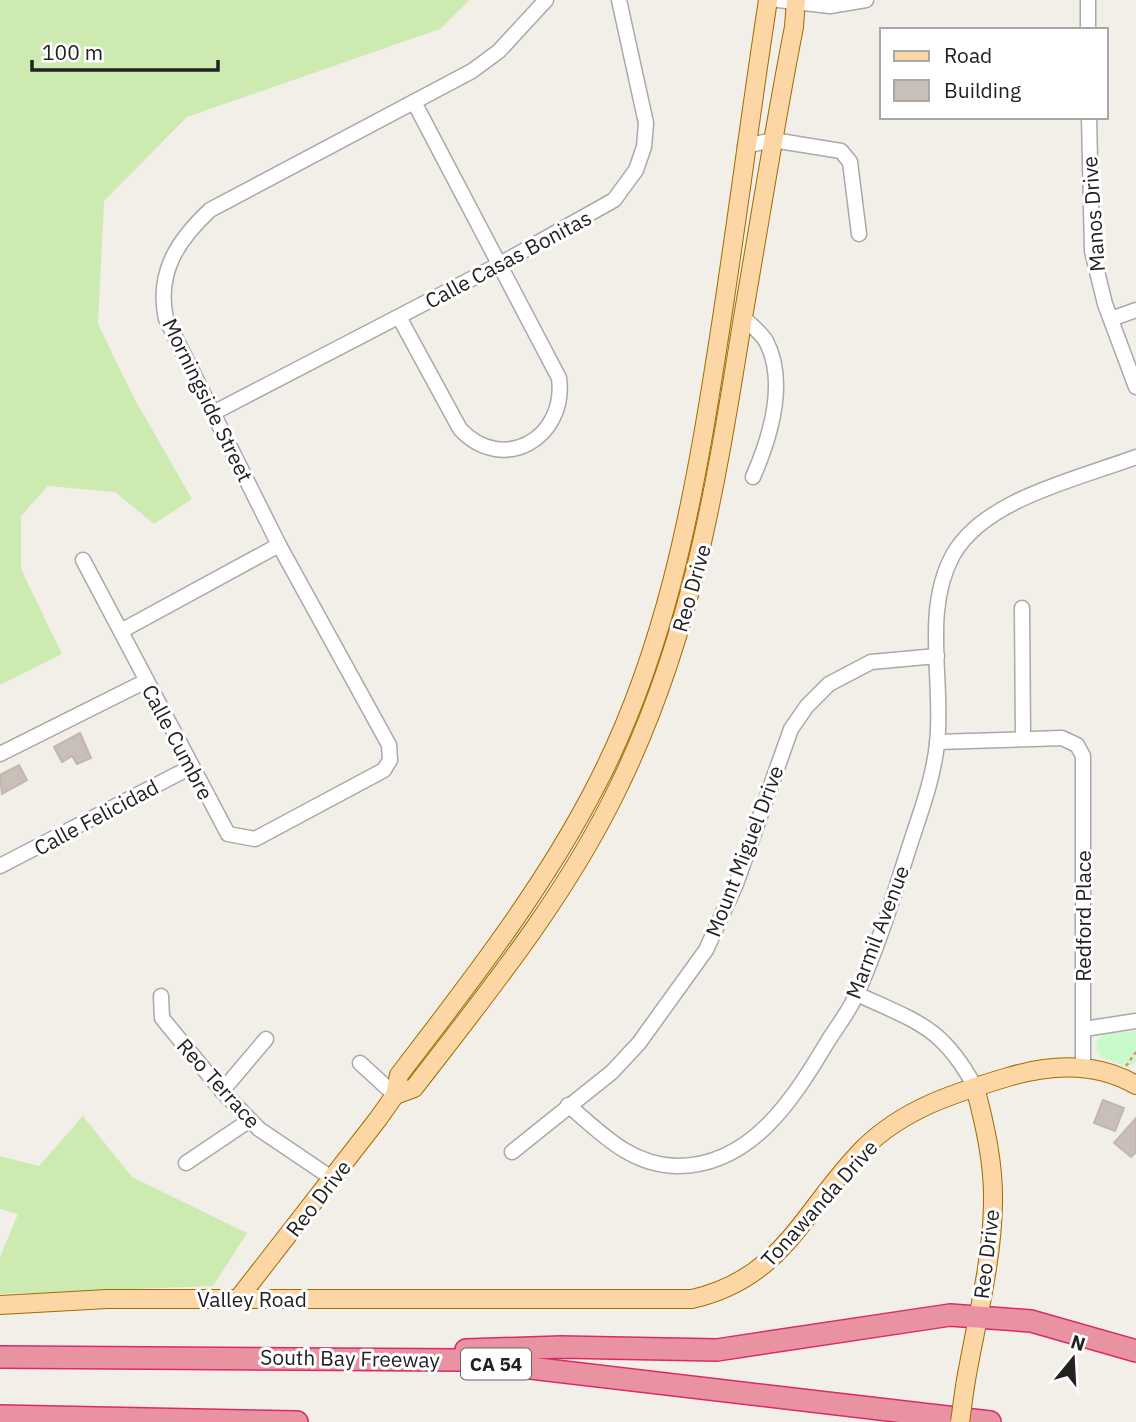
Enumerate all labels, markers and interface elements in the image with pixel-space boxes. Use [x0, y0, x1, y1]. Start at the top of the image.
scale bar [32, 28, 217, 72]
legend [880, 28, 1108, 119]
text: 100 m [42, 38, 103, 66]
text: Road [944, 41, 992, 69]
text: Building [944, 76, 1021, 104]
street label: Manos Drive [1075, 155, 1111, 273]
street label: Calle Casas Bonitas [420, 203, 596, 315]
street label: Morningside Street [156, 314, 260, 486]
street label: Reo Drive [665, 541, 717, 635]
street label: Calle Cumbre [136, 680, 220, 804]
street label: Mount Miguel Drive [698, 761, 790, 941]
street label: Calle Felicidad [29, 772, 163, 862]
street label: Redford Place [1069, 850, 1097, 982]
street label: Marmil Avenue [839, 861, 915, 1003]
street label: Reo Terrace [171, 1032, 267, 1134]
street label: Tonawanda Drive [755, 1134, 883, 1272]
street label: Reo Drive [279, 1154, 357, 1242]
street label: Reo Drive [967, 1208, 1005, 1300]
street label: Valley Road [197, 1285, 307, 1313]
north arrow [1038, 1324, 1108, 1394]
text: N [1068, 1329, 1089, 1356]
street label: South Bay Freeway [260, 1342, 441, 1374]
road number: CA 54 [461, 1348, 531, 1380]

